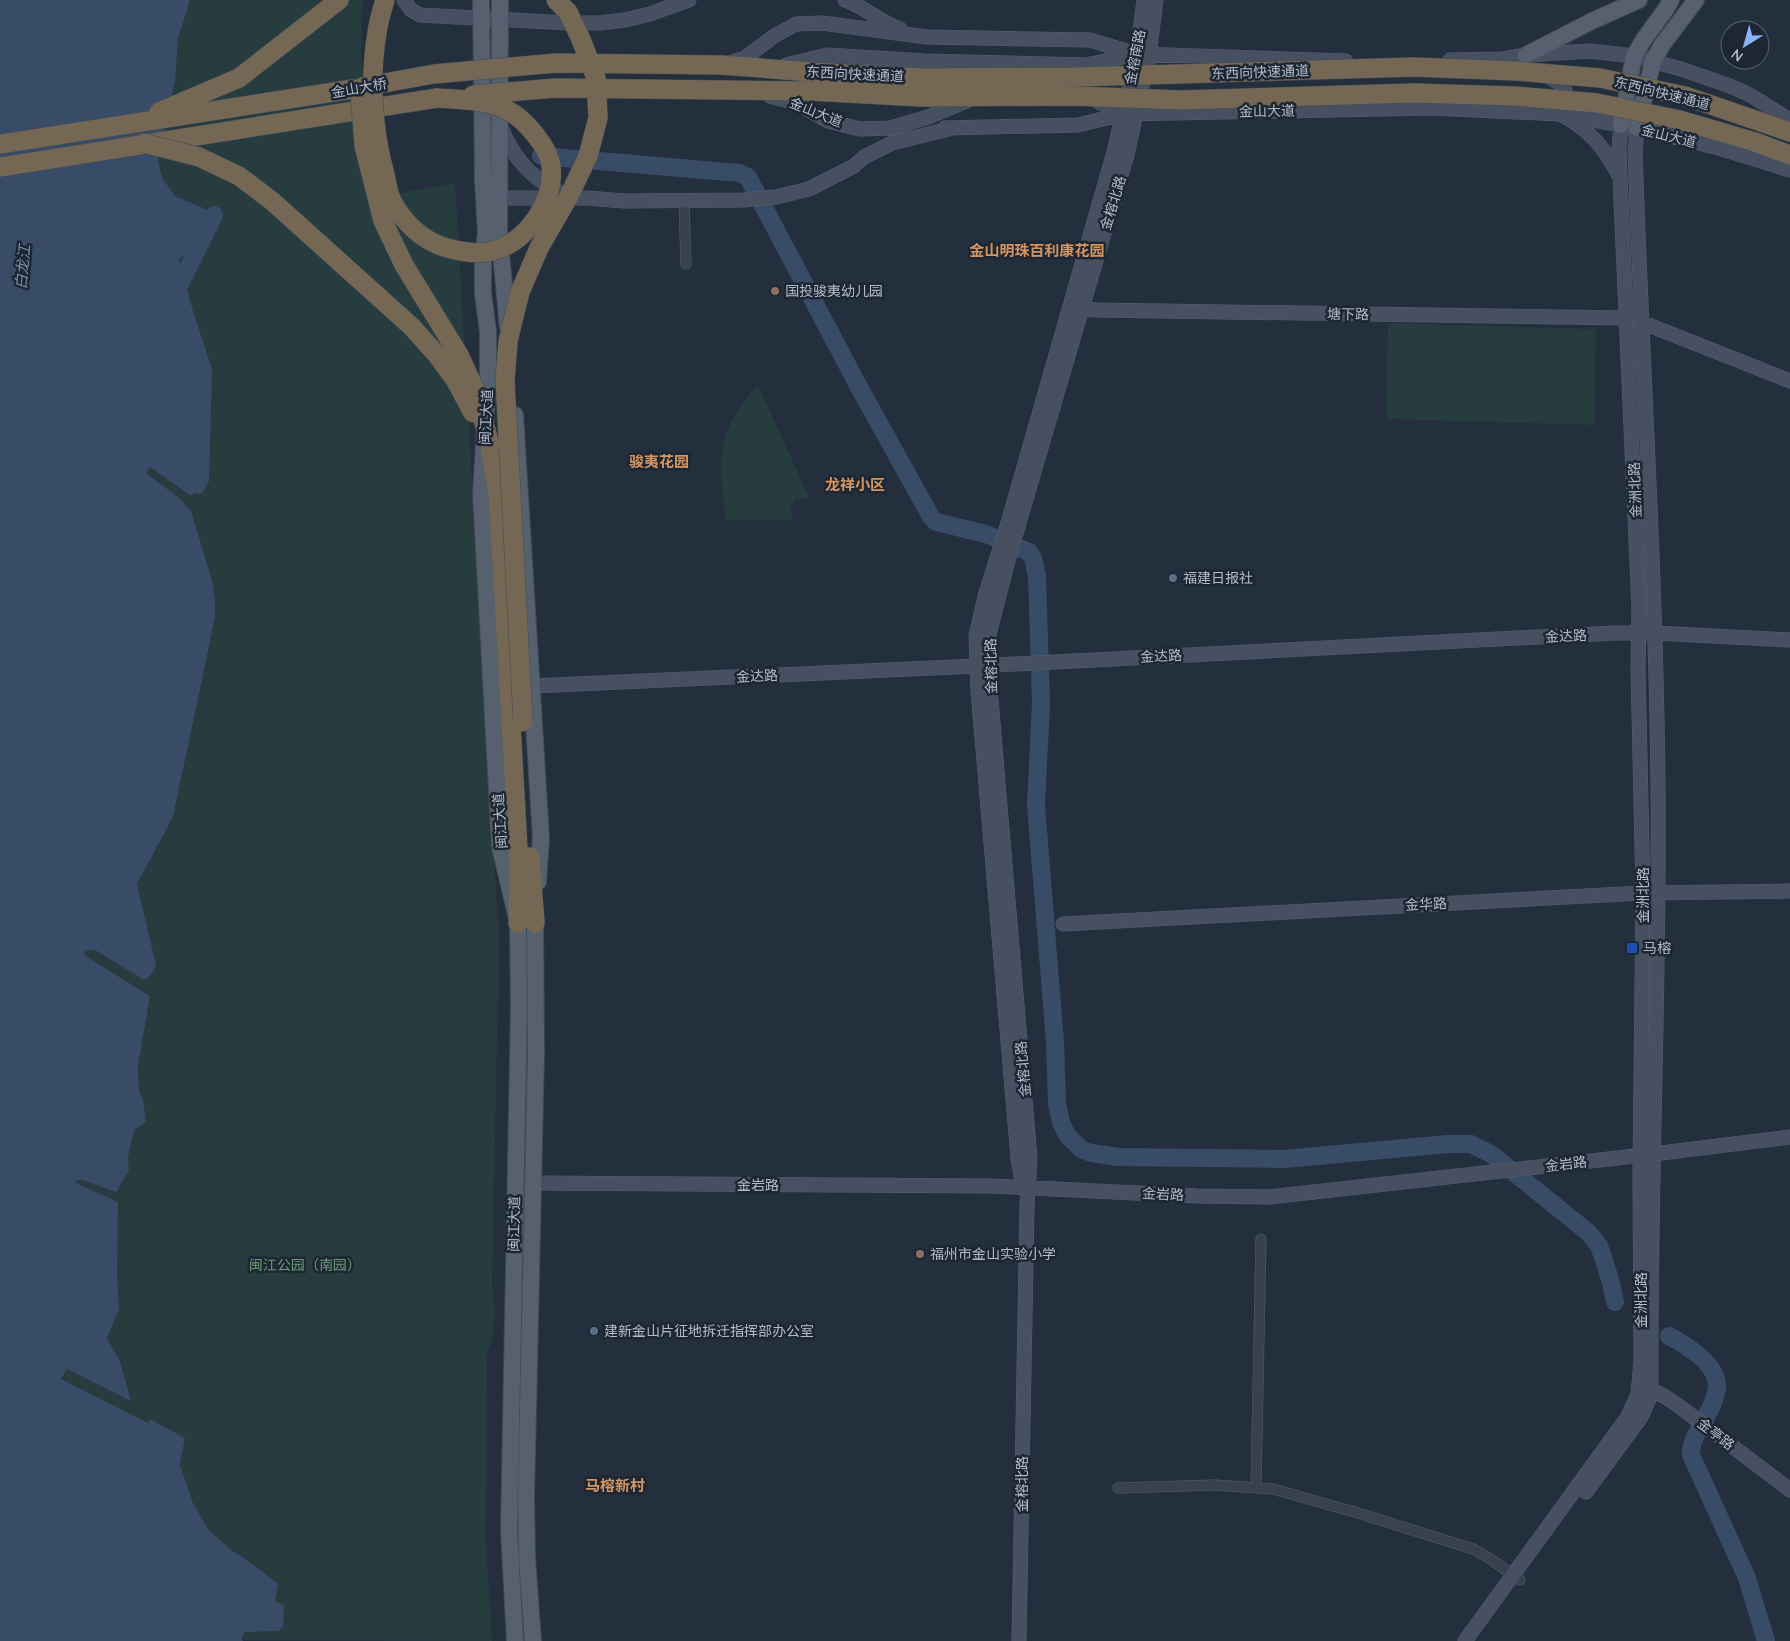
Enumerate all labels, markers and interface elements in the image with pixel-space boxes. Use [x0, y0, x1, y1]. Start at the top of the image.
north arrow [1720, 20, 1770, 70]
street label: 金榕南路 [1121, 28, 1149, 86]
text: N [1728, 45, 1747, 66]
street label: 东西向快速通道 [1211, 61, 1309, 83]
street label: 东西向快速通道 [806, 62, 904, 86]
street label: 东西向快速通道 [1612, 72, 1712, 114]
street label: 金山大桥 [330, 74, 388, 102]
street label: 金山大道 [787, 93, 845, 131]
street label: 金山大道 [1239, 102, 1295, 120]
street label: 金山大道 [1640, 120, 1698, 152]
street label: 金榕北路 [1096, 174, 1130, 232]
district label: 金山明珠百利康花园 [969, 241, 1105, 260]
water label: 白龙江 [11, 242, 34, 290]
place label: 国投骏夷幼儿园 [785, 282, 883, 300]
marker: 国投骏夷幼儿园 [769, 285, 781, 297]
street label: 塘下路 [1327, 305, 1369, 323]
street label: 闽江大道 [476, 389, 496, 445]
district label: 骏夷花园 [629, 452, 689, 471]
street label: 金洲北路 [1625, 462, 1645, 518]
district label: 龙祥小区 [825, 475, 885, 494]
place label: 福建日报社 [1183, 569, 1253, 587]
marker: 福建日报社 [1167, 572, 1179, 584]
street label: 金达路 [1545, 626, 1587, 646]
street label: 金榕北路 [982, 638, 1000, 694]
street label: 金达路 [1140, 646, 1182, 666]
street label: 金达路 [736, 666, 778, 686]
street label: 闽江大道 [489, 792, 511, 850]
street label: 金洲北路 [1634, 867, 1652, 923]
street label: 金华路 [1405, 894, 1447, 914]
place label: 马榕 [1643, 939, 1671, 957]
marker: 马榕 [1625, 941, 1639, 955]
street label: 金榕北路 [1012, 1040, 1034, 1098]
street label: 金岩路 [1544, 1153, 1588, 1175]
street label: 金岩路 [737, 1176, 779, 1194]
street label: 金岩路 [1142, 1184, 1184, 1204]
street label: 闽江大道 [505, 1196, 523, 1252]
place label: 福州市金山实验小学 [930, 1245, 1056, 1263]
marker: 福州市金山实验小学 [914, 1248, 926, 1260]
park label: 闽江公园（南园） [249, 1256, 361, 1274]
street label: 金洲北路 [1632, 1272, 1650, 1328]
place label: 建新金山片征地拆迁指挥部办公室 [604, 1322, 814, 1340]
marker: 建新金山片征地拆迁指挥部办公室 [588, 1325, 600, 1337]
street label: 金亭路 [1694, 1414, 1738, 1454]
street label: 金榕北路 [1013, 1456, 1031, 1512]
district label: 马榕新村 [585, 1476, 645, 1495]

